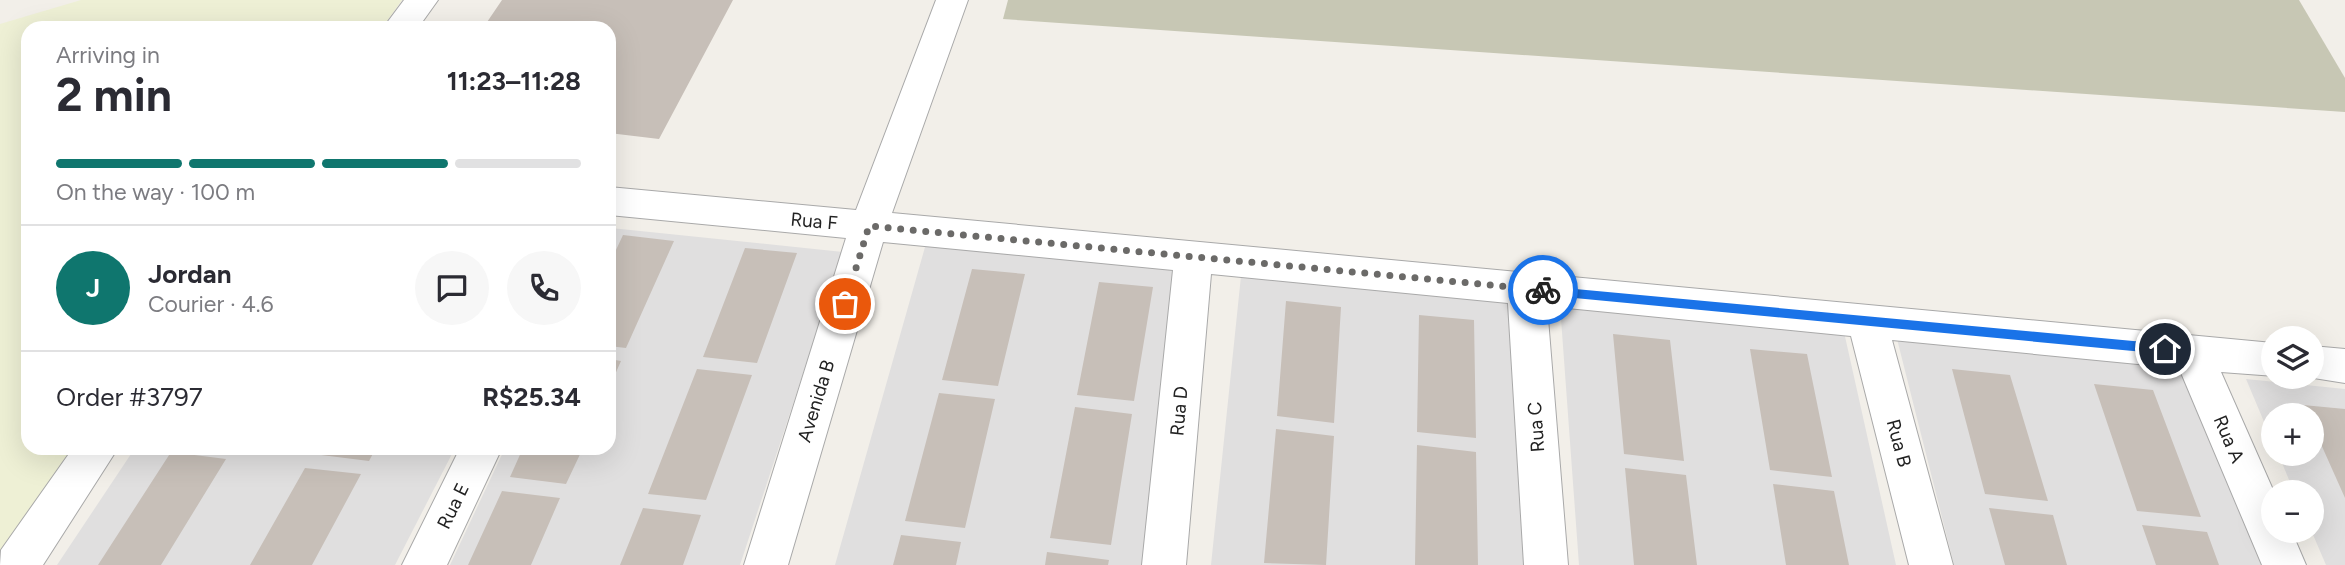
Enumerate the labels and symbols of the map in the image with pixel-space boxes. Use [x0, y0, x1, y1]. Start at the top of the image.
street label: Rua F [789, 207, 839, 235]
courier [1508, 255, 1578, 325]
pin [815, 274, 875, 334]
pin [2135, 319, 2195, 379]
street label: Avenida B [793, 357, 839, 445]
street label: Rua D [1165, 385, 1193, 437]
street label: Rua C [1523, 401, 1549, 453]
street label: Rua A [2209, 412, 2249, 467]
street label: Rua B [1882, 417, 1916, 469]
street label: Rua E [432, 479, 474, 533]

